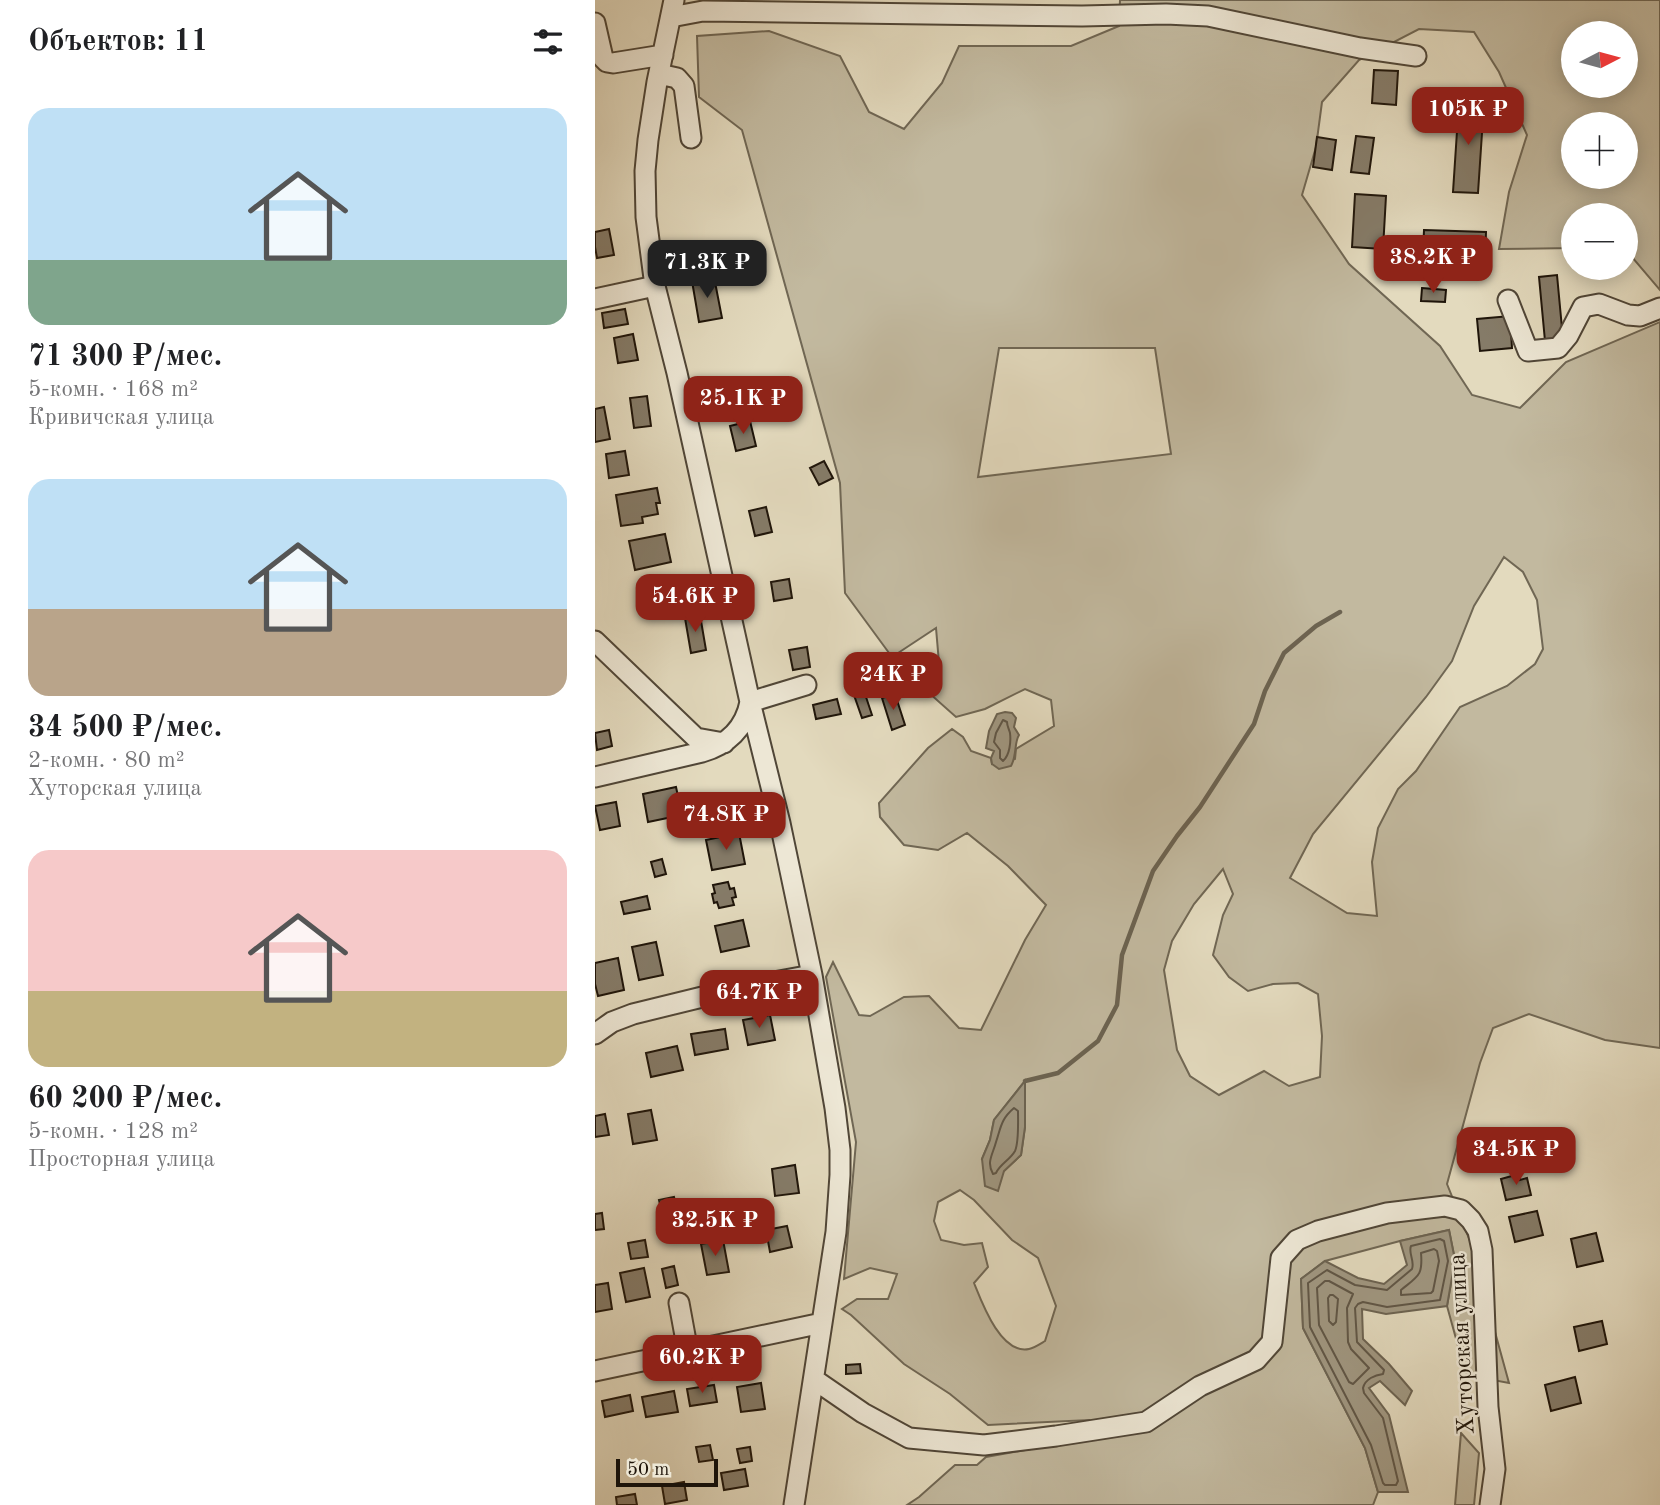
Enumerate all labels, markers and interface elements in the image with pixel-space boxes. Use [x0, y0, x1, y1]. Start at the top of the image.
north arrow [1561, 21, 1638, 98]
map controls [1561, 21, 1638, 280]
icon: filters [529, 23, 567, 61]
text: Объектов: 11 [28, 27, 208, 57]
pin: 105K ₽ [1411, 88, 1525, 147]
text: 105K ₽ [1428, 98, 1508, 121]
button: + [1561, 112, 1638, 189]
icon: home [235, 153, 361, 279]
button: − [1561, 203, 1638, 280]
pin: 38.2K ₽ [1368, 236, 1498, 295]
pin: 71.3K ₽ [642, 240, 772, 300]
text: 38.2K ₽ [1390, 246, 1476, 269]
text: 71.3K ₽ [664, 251, 750, 274]
text: 71 300 ₽/мес. [28, 342, 222, 372]
pin: 25.1K ₽ [678, 376, 808, 436]
text: 5-комн. · 168 m² [28, 378, 198, 401]
text: 25.1K ₽ [700, 387, 786, 410]
text: Кривичская улица [28, 406, 214, 429]
icon: home [235, 524, 361, 650]
pin: 54.6K ₽ [630, 574, 760, 634]
text: 54.6K ₽ [652, 585, 738, 608]
pin: 24K ₽ [844, 652, 942, 712]
text: 24K ₽ [860, 663, 926, 686]
text: 34 500 ₽/мес. [28, 713, 222, 743]
text: 2-комн. · 80 m² [28, 749, 185, 772]
text: Хуторская улица [28, 777, 202, 800]
pin: 74.8K ₽ [661, 792, 791, 852]
text: 74.8K ₽ [683, 803, 769, 826]
icon: home [235, 895, 361, 1021]
pin: 64.7K ₽ [694, 970, 824, 1030]
text: 64.7K ₽ [716, 981, 802, 1004]
text: 60 200 ₽/мес. [28, 1084, 222, 1114]
text: 5-комн. · 128 m² [28, 1120, 198, 1143]
pin: 34.5K ₽ [1451, 1128, 1581, 1187]
text: 34.5K ₽ [1473, 1138, 1559, 1161]
text: Просторная улица [28, 1148, 215, 1171]
pin: 32.5K ₽ [650, 1198, 780, 1258]
text: 32.5K ₽ [672, 1209, 758, 1232]
street label: Хуторская улица [1446, 1253, 1480, 1435]
pin: 60.2K ₽ [637, 1336, 767, 1395]
text: 60.2K ₽ [659, 1346, 745, 1369]
scale bar [616, 1456, 717, 1488]
text: 50 m [627, 1461, 669, 1480]

